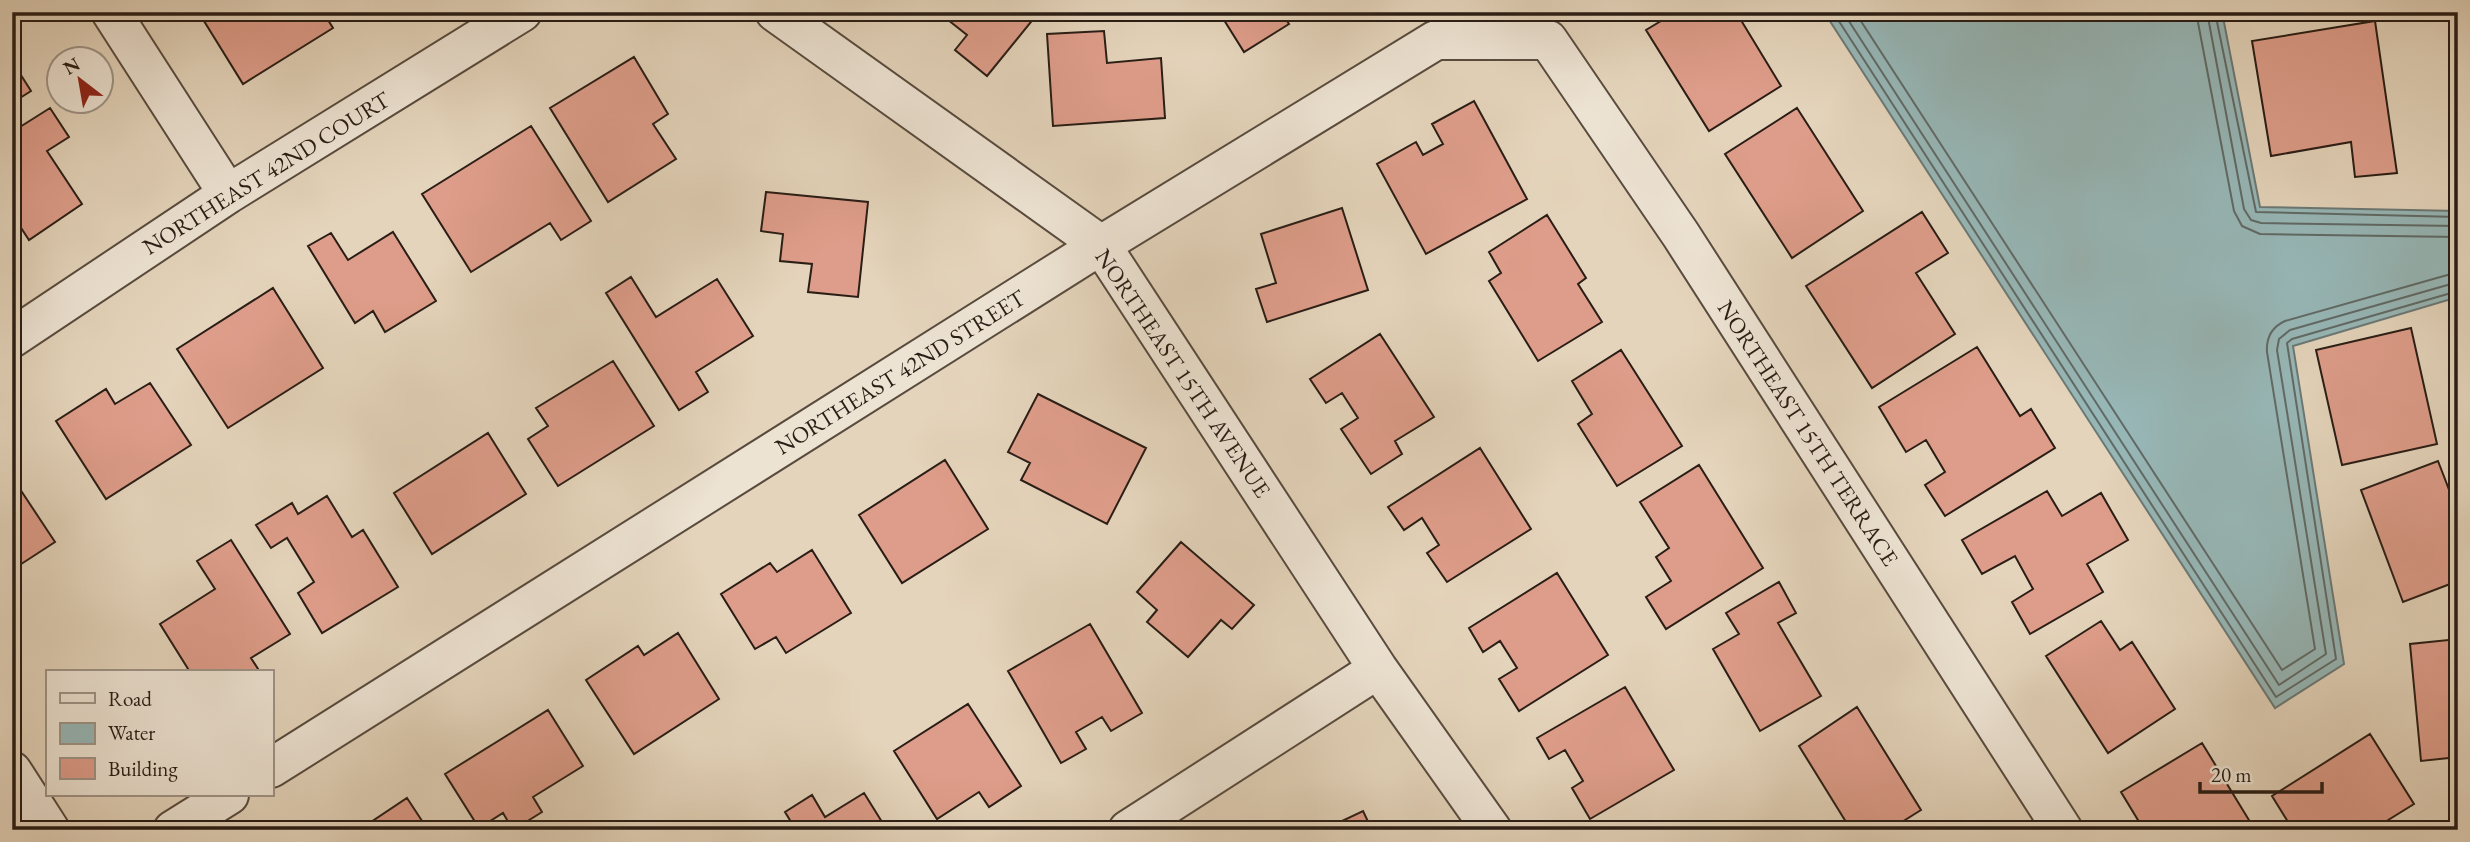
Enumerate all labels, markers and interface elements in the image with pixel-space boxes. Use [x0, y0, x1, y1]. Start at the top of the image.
north arrow [46, 46, 116, 116]
text: N [58, 51, 85, 81]
street label: NORTHEAST 42ND COURT [137, 84, 396, 262]
street label: NORTHEAST 15TH AVENUE [1088, 243, 1278, 503]
street label: NORTHEAST 42ND STREET [769, 282, 1031, 461]
street label: NORTHEAST 15TH TERRACE [1711, 294, 1905, 572]
legend [46, 670, 273, 796]
text: Road [108, 685, 152, 712]
text: Water [108, 719, 155, 746]
scale bar [2200, 751, 2323, 795]
text: Building [108, 755, 178, 782]
text: 20 m [2211, 761, 2252, 788]

